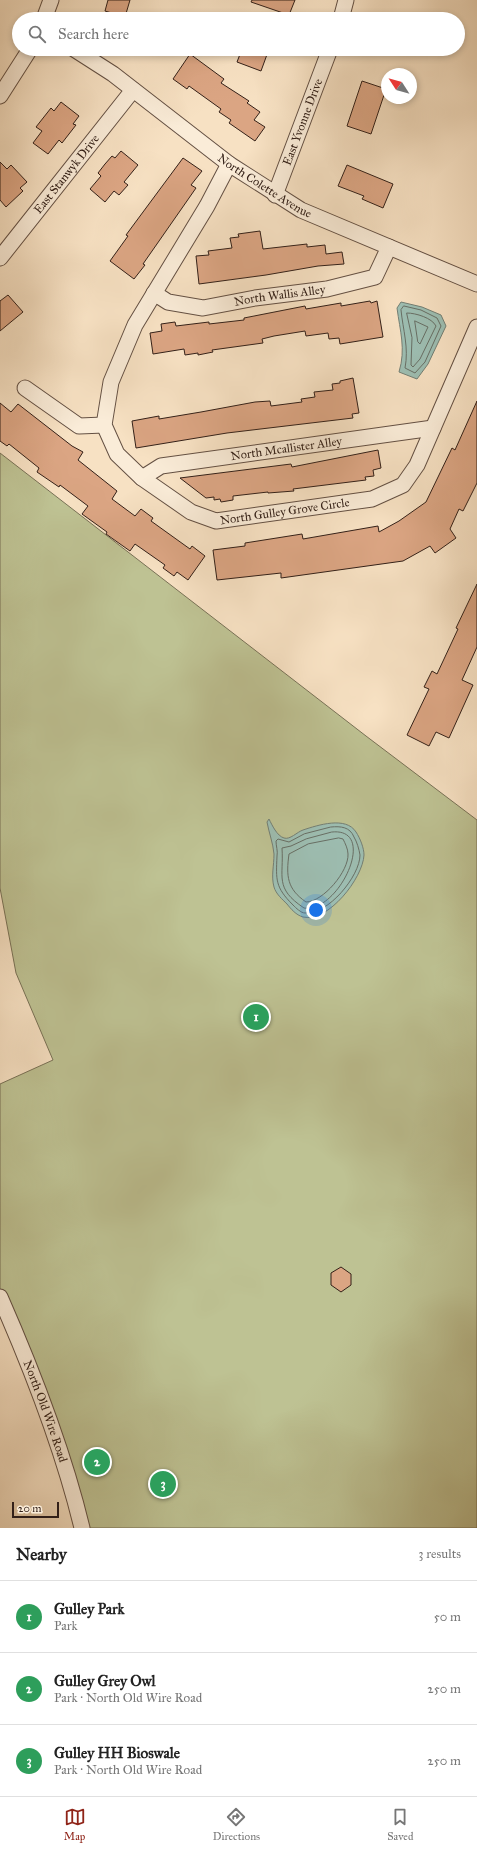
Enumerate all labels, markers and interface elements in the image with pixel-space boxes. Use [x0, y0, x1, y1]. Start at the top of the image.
search box [12, 12, 465, 56]
icon: search [26, 23, 48, 45]
text: Search here [58, 25, 129, 43]
north arrow [381, 68, 417, 104]
street label: East Yvonne Drive [280, 77, 325, 167]
street label: East Stanwyk Drive [31, 132, 102, 216]
street label: North Colette Avenue [215, 151, 314, 221]
street label: North Wallis Alley [233, 282, 327, 309]
street label: North Mcallister Alley [230, 434, 343, 463]
street label: North Gulley Grove Circle [219, 495, 350, 527]
your location [306, 900, 326, 920]
pin: 1 [243, 1002, 269, 1032]
street label: North Old Wire Road [20, 1358, 70, 1464]
pin: 2 [84, 1447, 110, 1477]
pin: 3 [150, 1469, 176, 1499]
scale bar [12, 1500, 59, 1519]
text: 20 m [18, 1502, 41, 1515]
text: Nearby [16, 1544, 67, 1565]
text: 3 results [418, 1546, 461, 1562]
text: Gulley Park [54, 1600, 125, 1618]
text: 1 [26, 1609, 32, 1625]
text: 50 m [434, 1609, 461, 1625]
text: Park [54, 1618, 78, 1634]
text: Gulley Grey Owl [54, 1672, 156, 1690]
text: 2 [26, 1681, 32, 1697]
text: 250 m [427, 1681, 461, 1697]
text: Park · North Old Wire Road [54, 1690, 202, 1706]
text: Gulley HH Bioswale [54, 1744, 180, 1762]
text: 3 [26, 1753, 32, 1769]
text: 250 m [427, 1753, 461, 1769]
text: Park · North Old Wire Road [54, 1762, 202, 1778]
tab: Map [64, 1806, 86, 1843]
tab: Directions [213, 1806, 260, 1843]
tab: Saved [387, 1806, 413, 1843]

